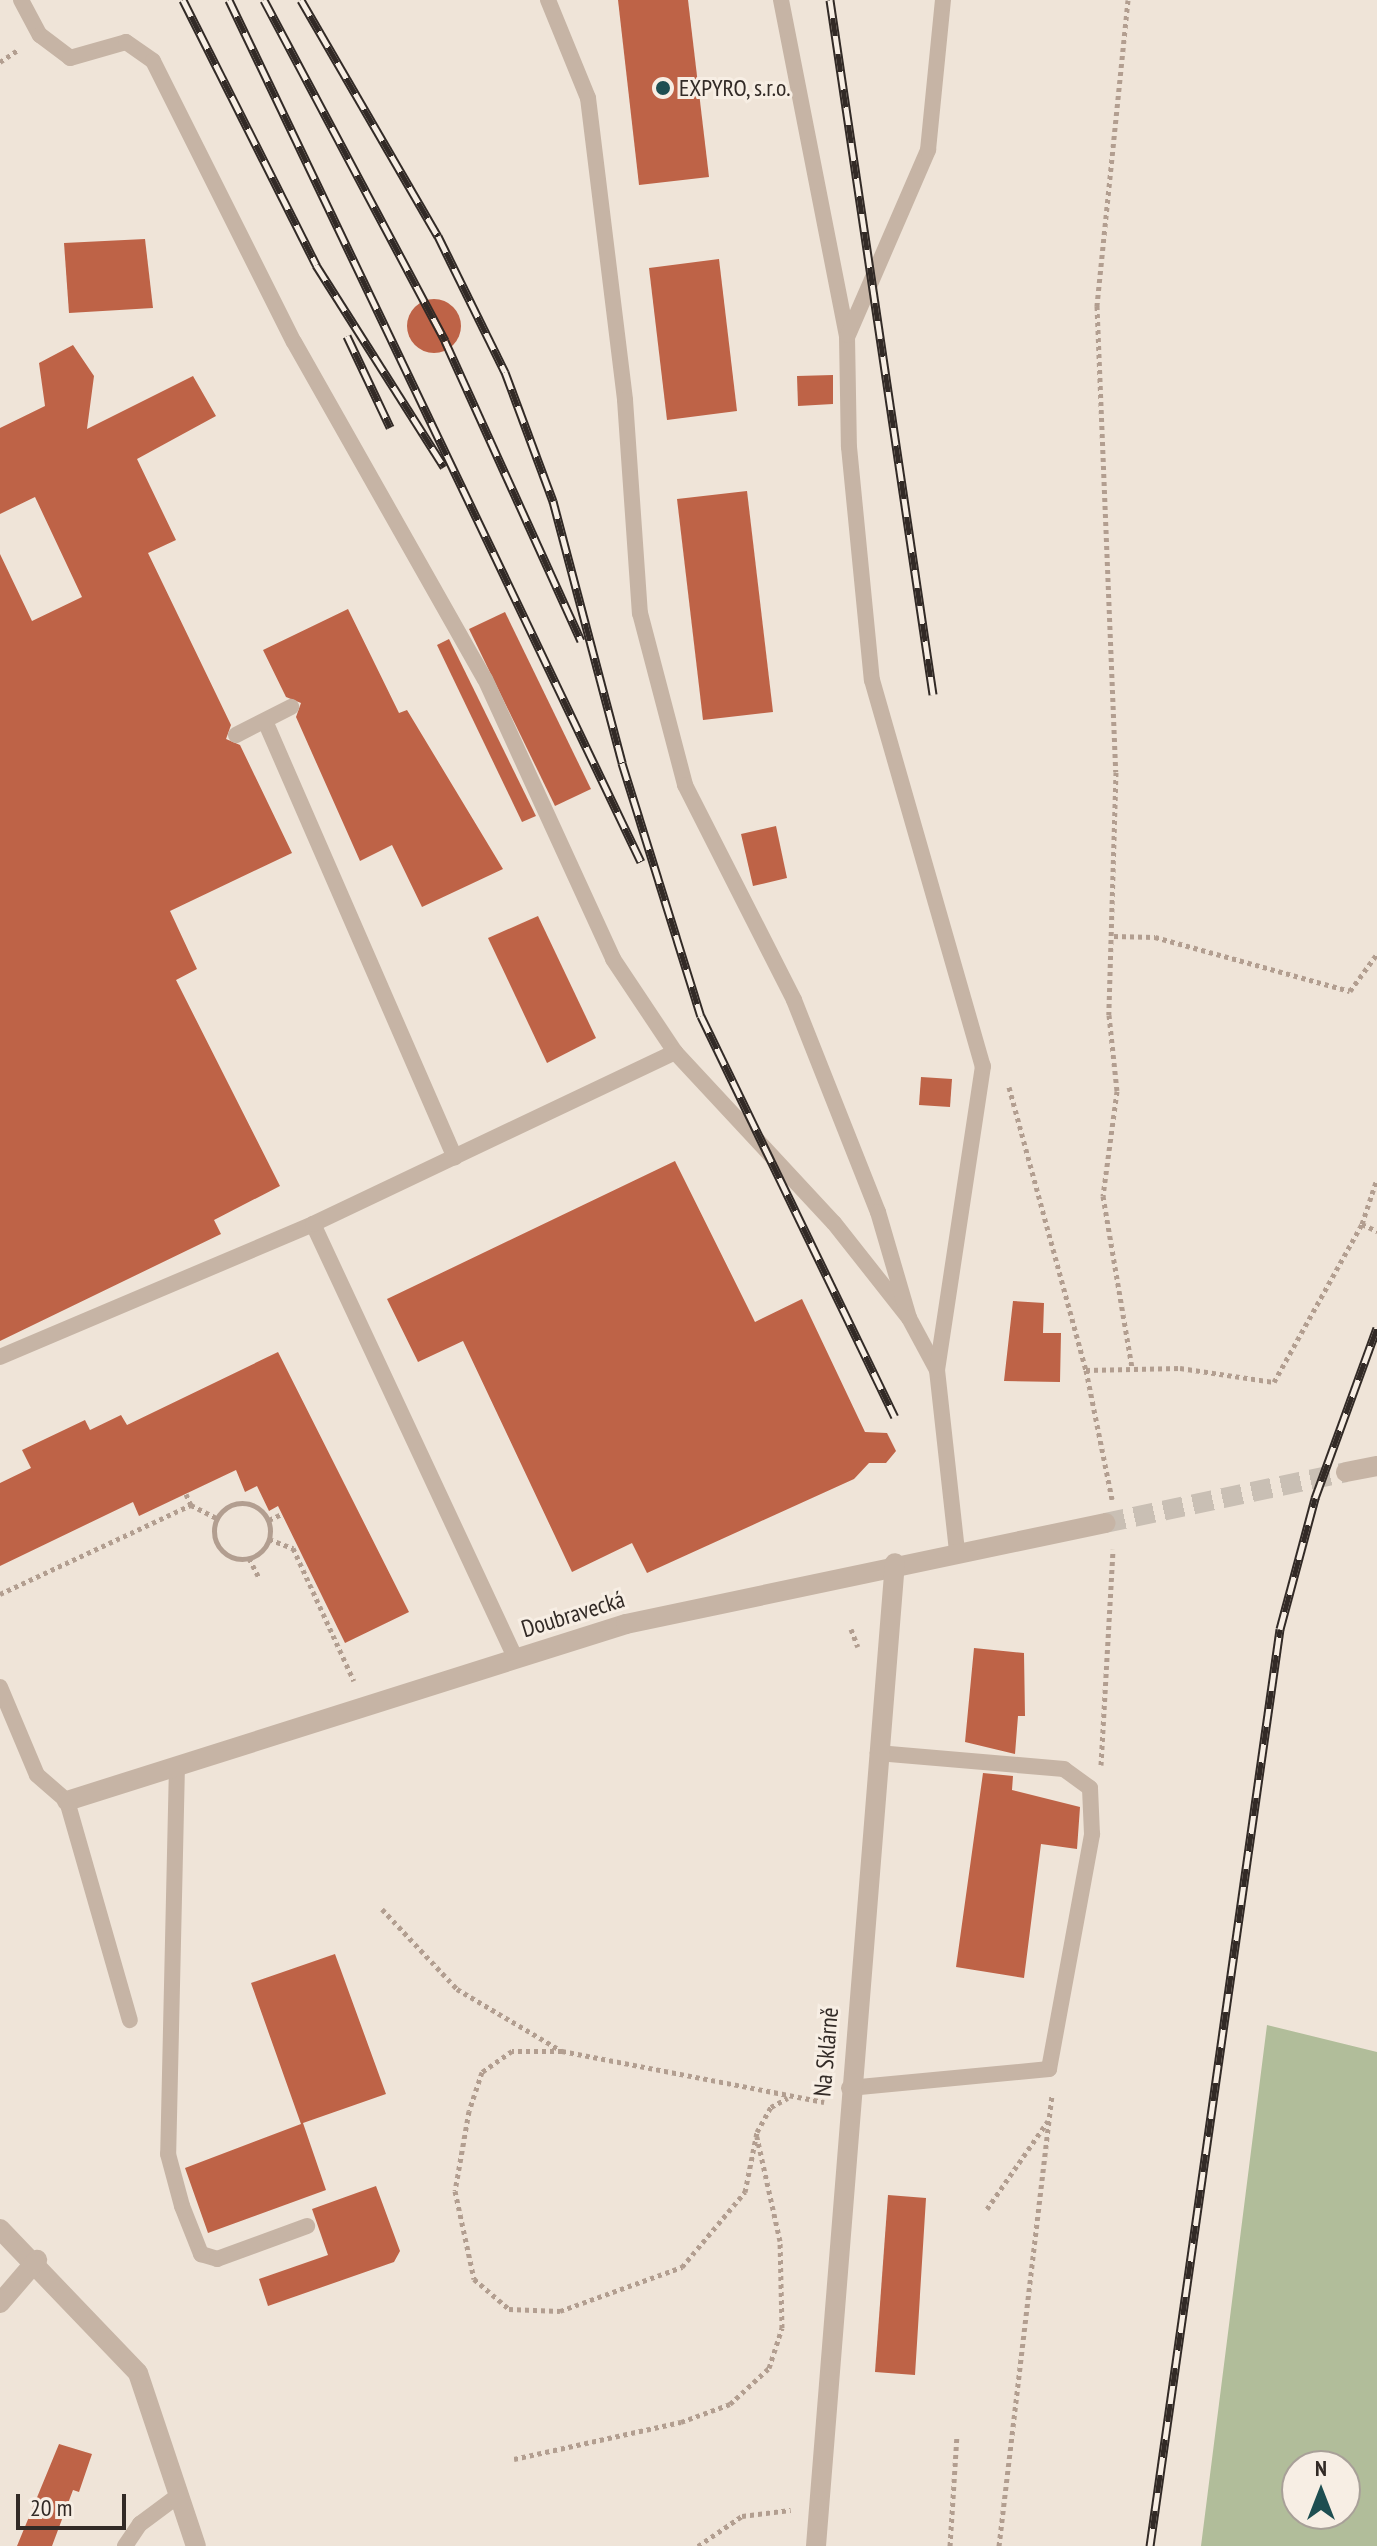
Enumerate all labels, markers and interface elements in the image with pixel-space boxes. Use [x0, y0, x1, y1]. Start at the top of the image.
place label: EXPYRO, s.r.o. [679, 74, 792, 102]
marker: EXPYRO, s.r.o. [654, 79, 672, 97]
street label: Doubravecká [518, 1585, 628, 1643]
street label: Na Sklárně [808, 2006, 844, 2098]
north arrow [1281, 2450, 1361, 2530]
text: N [1315, 2454, 1327, 2482]
scale bar [20, 2478, 130, 2528]
text: 20 m [30, 2492, 72, 2523]

